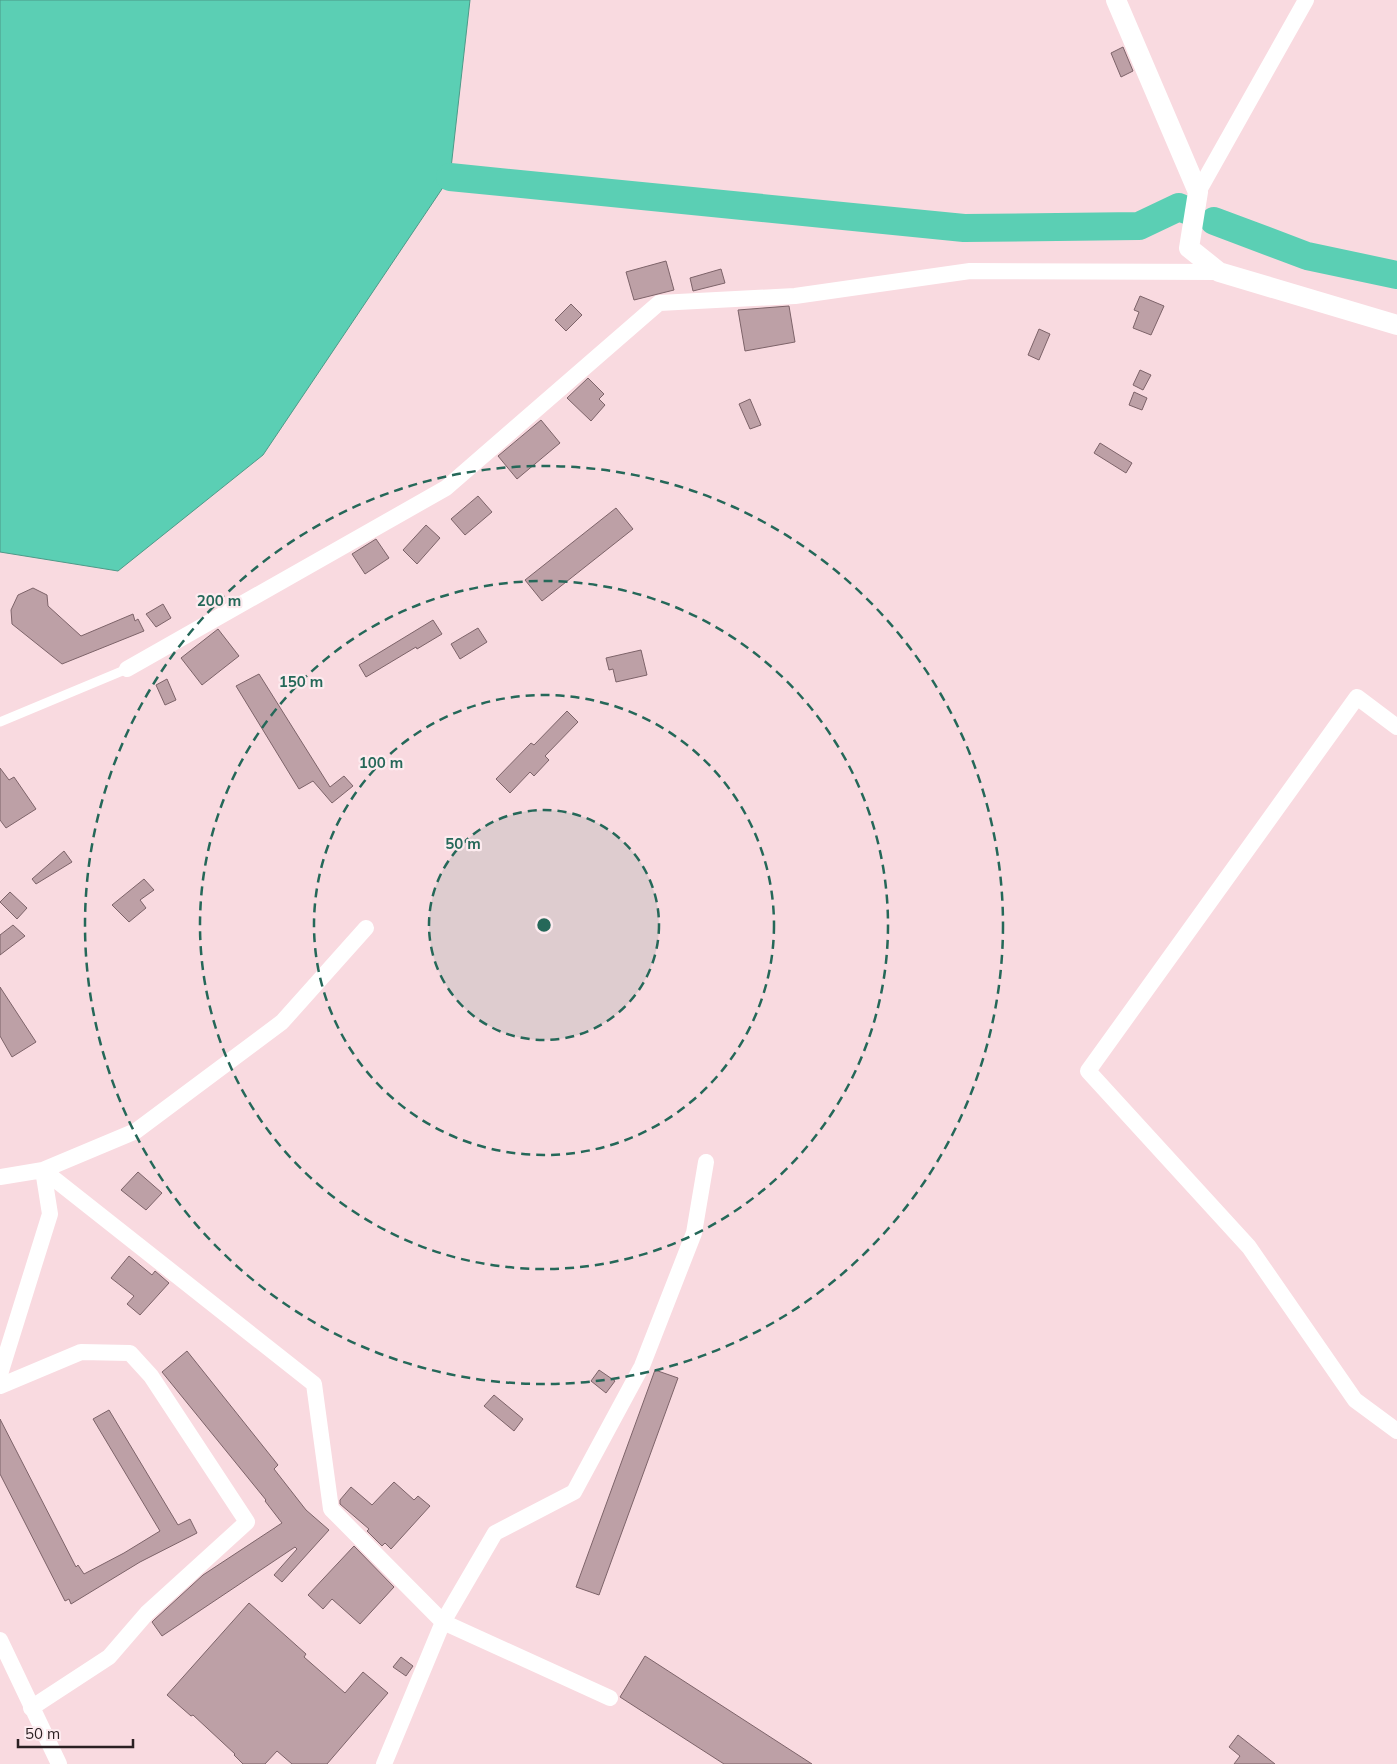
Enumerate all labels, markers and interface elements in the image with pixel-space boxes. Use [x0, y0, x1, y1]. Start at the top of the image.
text: 200 m [197, 591, 241, 610]
text: 150 m [279, 672, 323, 691]
text: 100 m [359, 753, 403, 772]
text: 50 m [445, 834, 481, 853]
centre of rings [535, 916, 553, 934]
scale bar [18, 1716, 132, 1748]
text: 50 m [25, 1724, 60, 1743]

